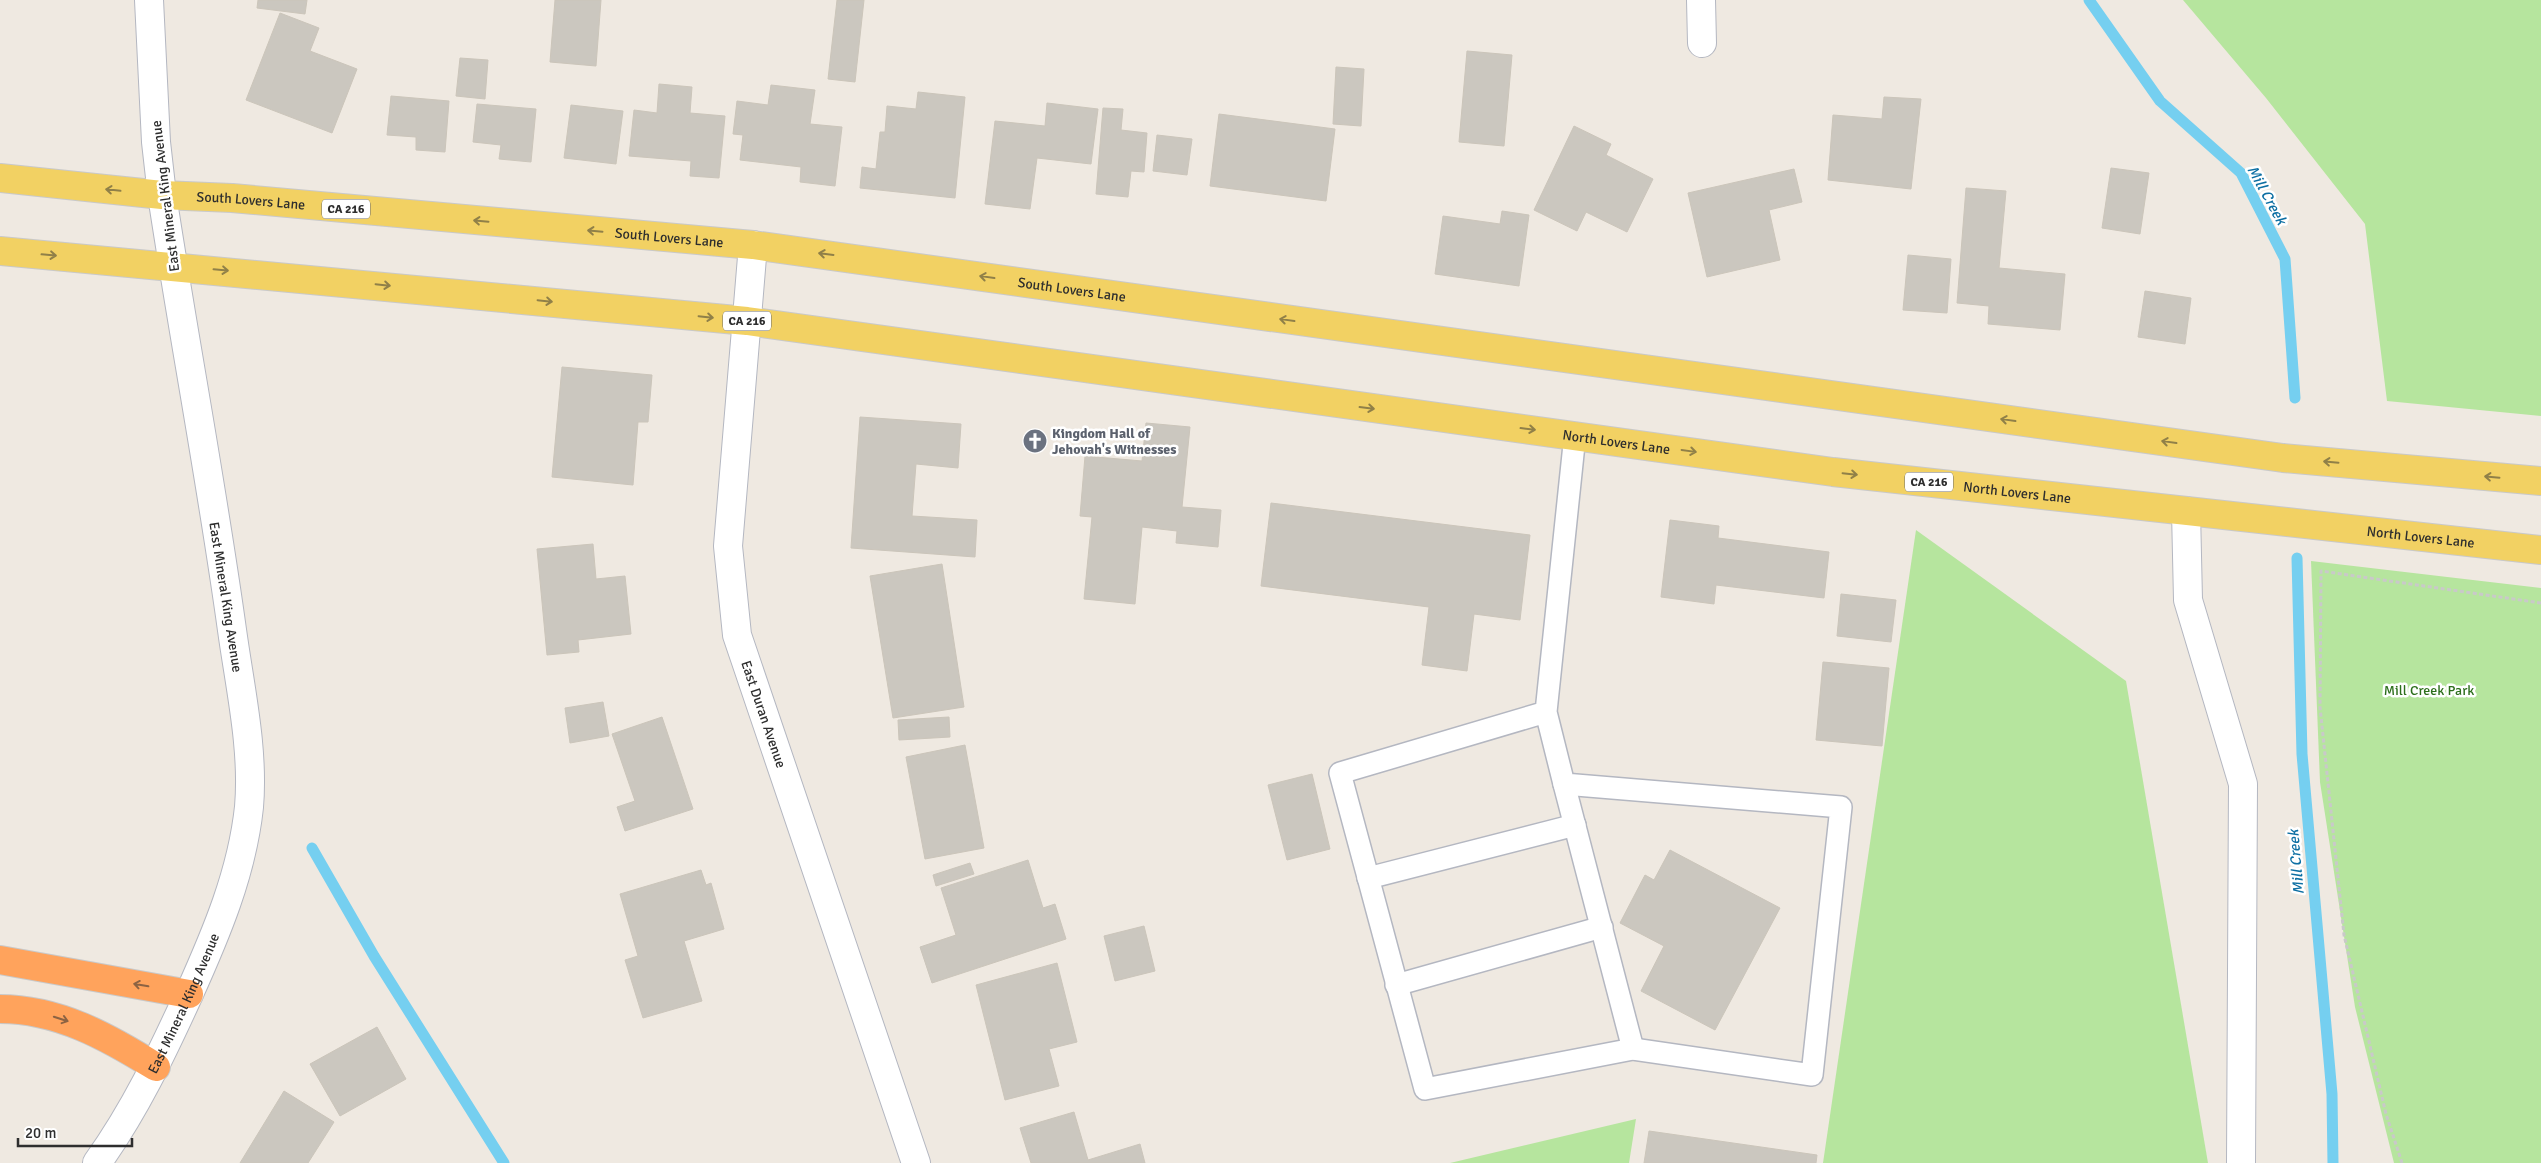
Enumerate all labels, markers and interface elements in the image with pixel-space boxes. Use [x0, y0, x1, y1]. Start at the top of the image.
street label: East Mineral King Avenue [148, 119, 183, 272]
water label: Mill Creek [2243, 162, 2291, 229]
one-way arrow [105, 185, 121, 194]
street label: South Lovers Lane [196, 188, 306, 214]
road number: CA 216 [322, 200, 370, 218]
one-way arrow [474, 216, 490, 226]
street label: South Lovers Lane [614, 225, 724, 251]
one-way arrow [587, 226, 603, 236]
one-way arrow [819, 249, 835, 259]
one-way arrow [40, 251, 56, 260]
one-way arrow [213, 265, 229, 275]
one-way arrow [980, 272, 996, 282]
street label: South Lovers Lane [1017, 274, 1127, 306]
one-way arrow [375, 280, 391, 290]
one-way arrow [536, 296, 552, 306]
one-way arrow [698, 312, 714, 321]
road number: CA 216 [723, 312, 771, 331]
one-way arrow [1279, 315, 1295, 325]
one-way arrow [1358, 403, 1374, 413]
one-way arrow [2001, 415, 2017, 425]
one-way arrow [1519, 424, 1535, 434]
place label: Kingdom Hall of Jehovah's Witnesses [1052, 425, 1177, 458]
street label: North Lovers Lane [1561, 426, 1671, 458]
church icon: Kingdom Hall of Jehovah's Witnesses [1022, 428, 1048, 454]
one-way arrow [2162, 437, 2178, 447]
one-way arrow [1680, 446, 1696, 456]
one-way arrow [2323, 457, 2339, 467]
one-way arrow [1841, 469, 1857, 479]
road number: CA 216 [1905, 472, 1953, 492]
one-way arrow [2485, 472, 2501, 482]
street label: North Lovers Lane [1962, 478, 2072, 507]
street label: East Mineral King Avenue [205, 521, 246, 674]
street label: North Lovers Lane [2366, 523, 2476, 552]
street label: East Duran Avenue [737, 658, 789, 770]
park label: Mill Creek Park [2384, 682, 2474, 699]
water label: Mill Creek [2284, 827, 2308, 895]
street label: East Mineral King Avenue [144, 931, 223, 1076]
one-way arrow [133, 980, 149, 990]
one-way arrow [53, 1015, 68, 1024]
scale bar [18, 1116, 131, 1148]
text: 20 m [25, 1124, 56, 1142]

